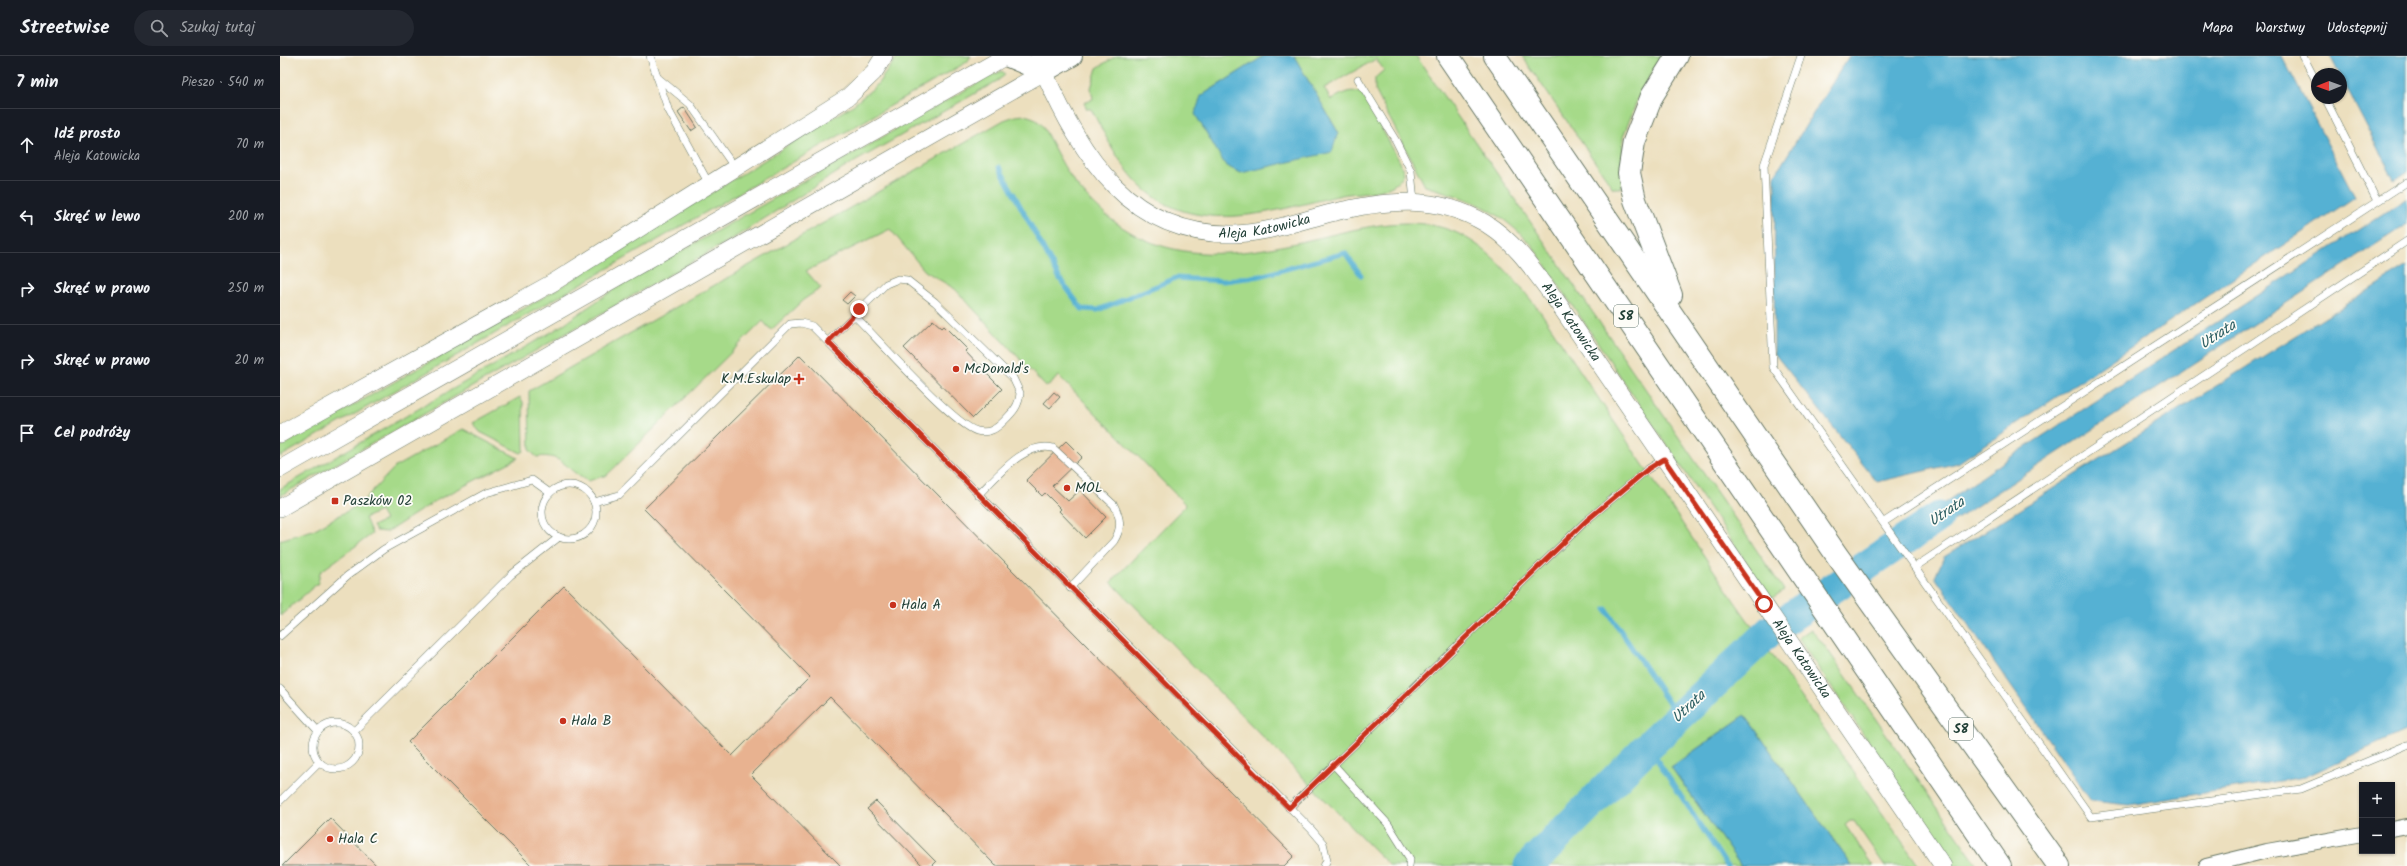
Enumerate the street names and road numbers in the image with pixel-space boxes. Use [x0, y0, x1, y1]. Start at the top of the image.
street label: Aleja Katowicka [1218, 208, 1313, 245]
street label: Aleja Katowicka [1535, 278, 1606, 366]
road number: S8 [1614, 305, 1638, 327]
street label: Aleja Katowicka [1766, 614, 1837, 703]
road number: S8 [1949, 718, 1973, 740]

